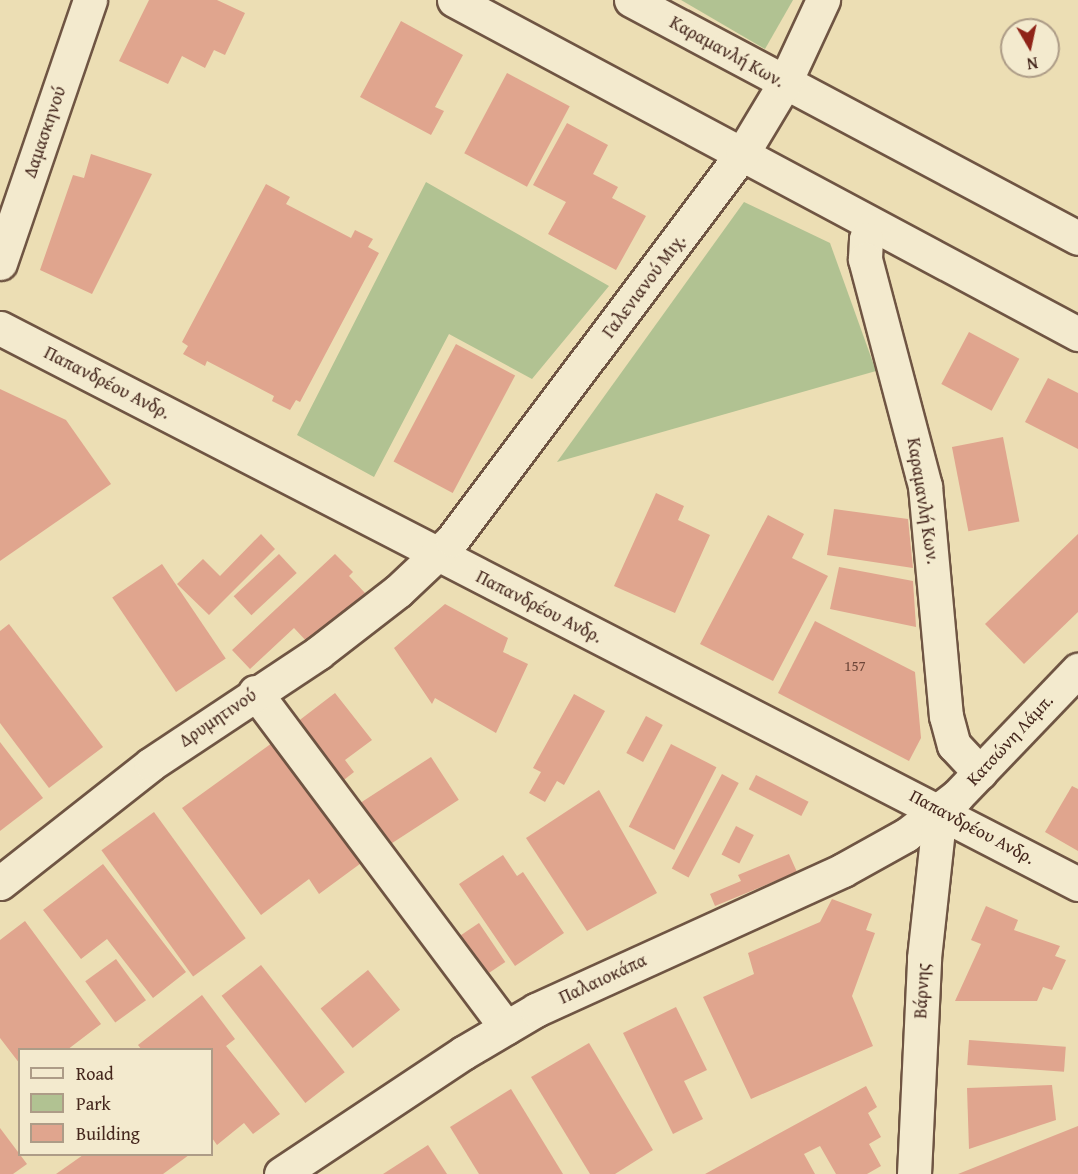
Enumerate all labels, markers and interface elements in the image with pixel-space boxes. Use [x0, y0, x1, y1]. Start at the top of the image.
street label: Καραμανλή Κων. [666, 12, 788, 92]
north arrow [1000, 18, 1060, 78]
text: N [1025, 51, 1040, 76]
street label: Δαμασκηνού [19, 83, 71, 181]
street label: Γαλενιανού Μιχ. [598, 230, 690, 342]
street label: Παπανδρέου Ανδρ. [40, 342, 174, 424]
street label: Καραμανλή Κων. [902, 436, 944, 566]
street label: Παπανδρέου Ανδρ. [472, 566, 606, 648]
house number: 157 [844, 657, 866, 675]
street label: Δρυμητινού [175, 684, 261, 752]
street label: Κατσώνη Λάμπ. [962, 690, 1058, 790]
street label: Παπανδρέου Ανδρ. [906, 785, 1038, 869]
street label: Παλαιοκάπα [556, 949, 650, 1009]
street label: Βάρνης [910, 963, 934, 1019]
legend [18, 1048, 213, 1156]
text: Road [76, 1060, 114, 1087]
text: Park [76, 1090, 111, 1117]
text: Building [76, 1120, 140, 1147]

